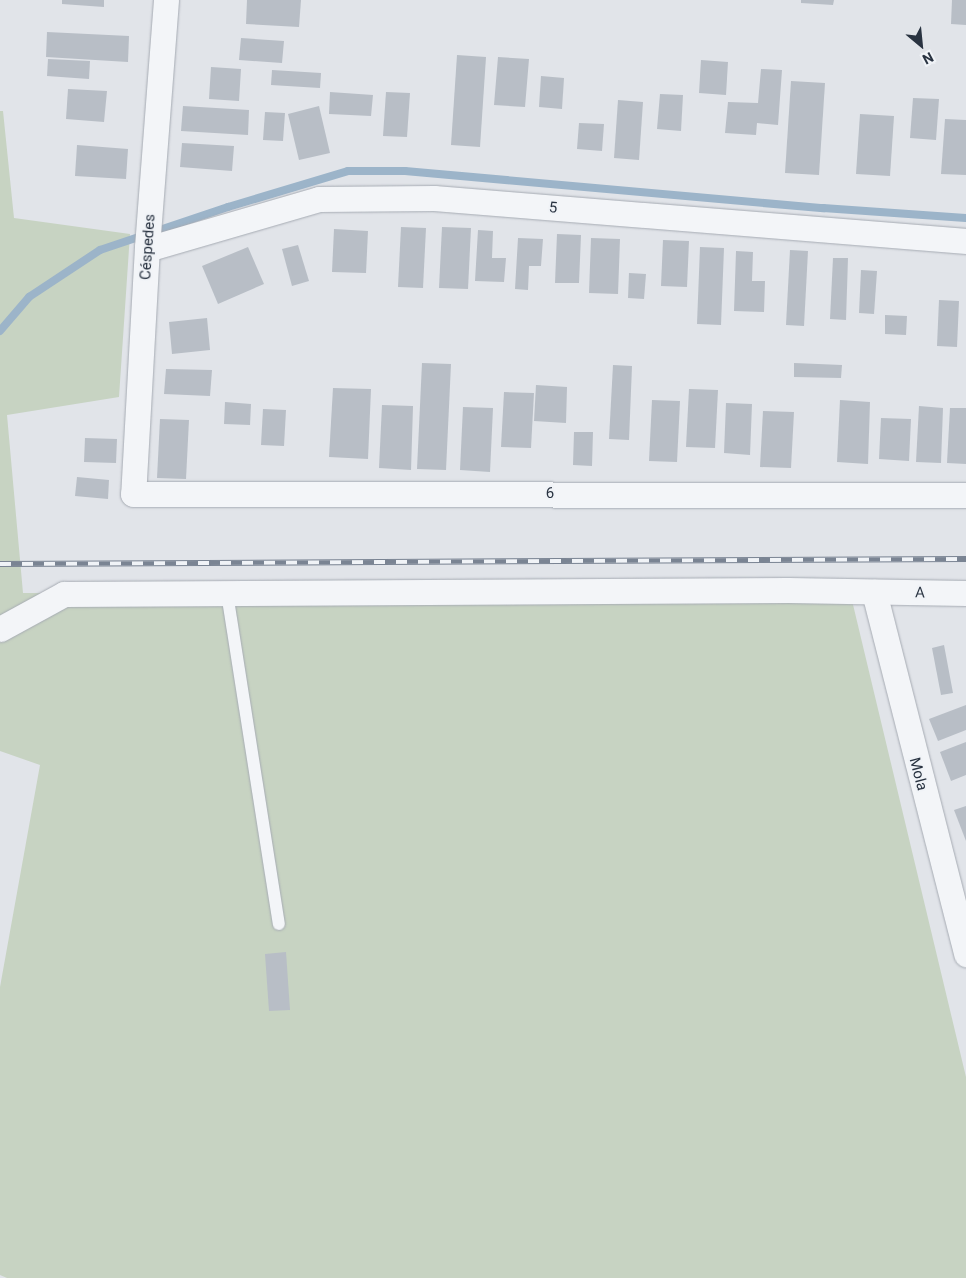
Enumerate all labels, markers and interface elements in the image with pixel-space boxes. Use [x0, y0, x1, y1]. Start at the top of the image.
north arrow [896, 20, 946, 70]
text: N [920, 49, 936, 68]
street label: 5 [548, 199, 558, 217]
street label: Céspedes [137, 213, 159, 281]
street label: 6 [546, 485, 554, 503]
street label: A [915, 584, 925, 602]
street label: Mola [905, 756, 931, 792]

